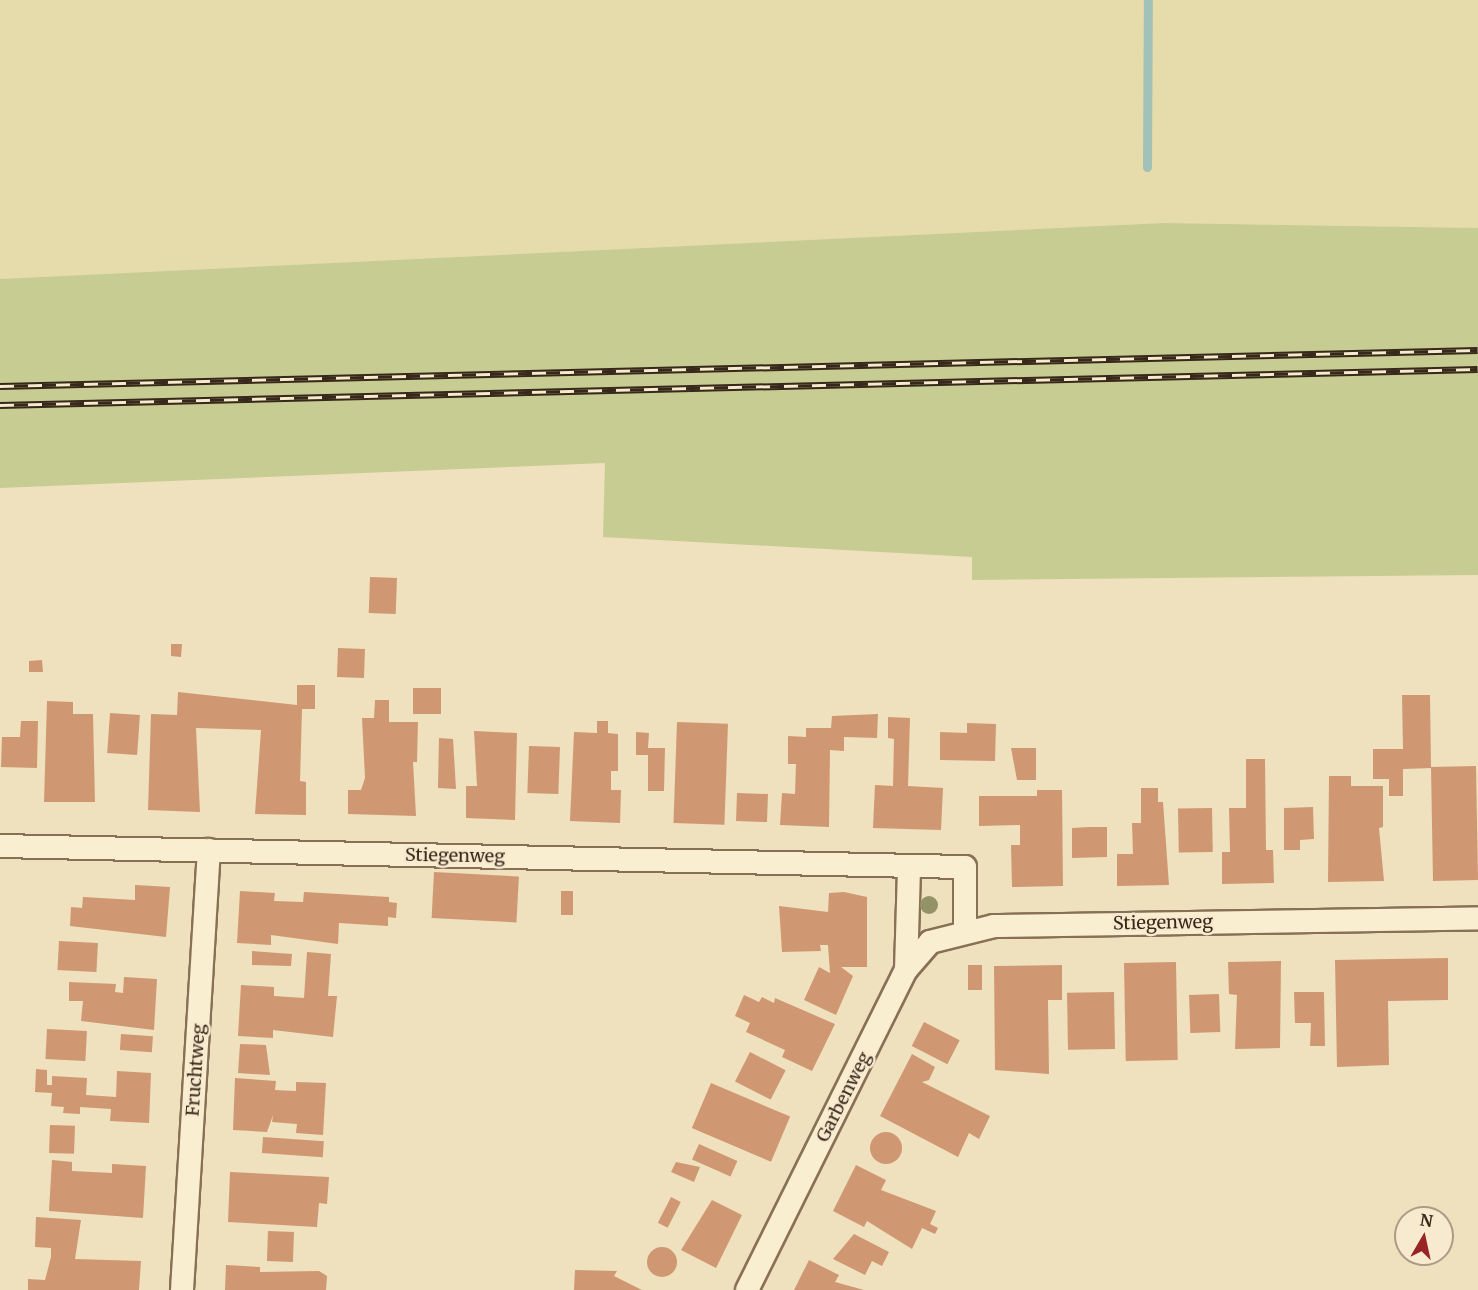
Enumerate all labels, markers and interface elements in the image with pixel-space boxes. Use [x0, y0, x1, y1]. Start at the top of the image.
street label: Stiegenweg [405, 844, 505, 868]
street label: Stiegenweg [1113, 911, 1213, 935]
street label: Fruchtweg [182, 1023, 210, 1117]
street label: Garbenweg [812, 1048, 876, 1146]
north arrow [1394, 1206, 1454, 1266]
text: N [1419, 1209, 1434, 1231]

